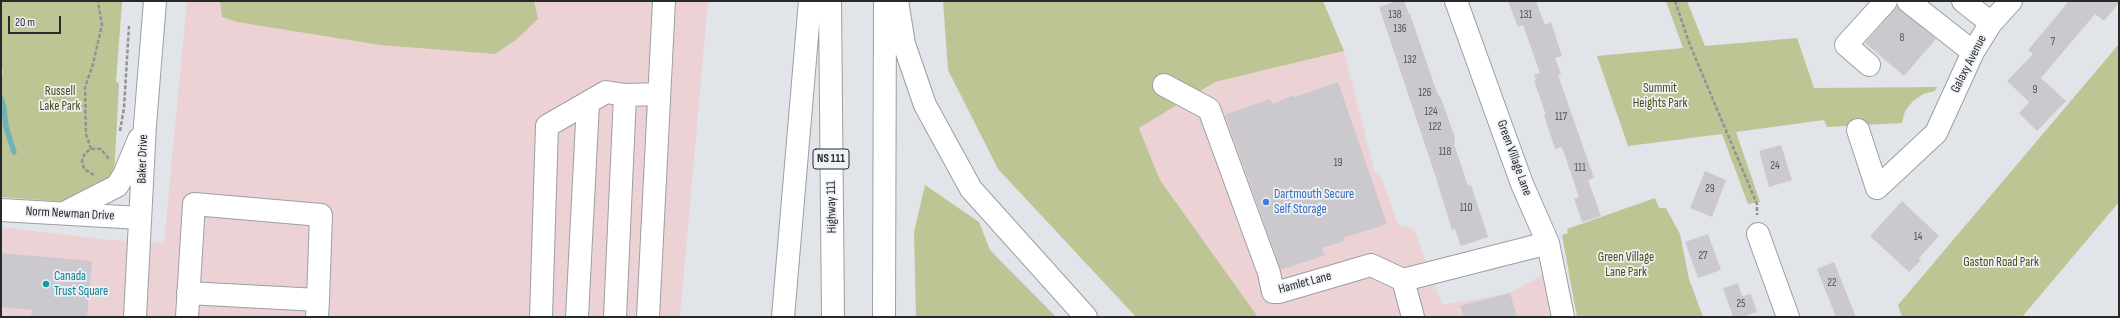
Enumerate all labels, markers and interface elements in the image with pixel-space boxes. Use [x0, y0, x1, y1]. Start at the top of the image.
scale bar [10, 8, 63, 34]
house number: 138 [1388, 8, 1402, 22]
house number: 131 [1520, 8, 1532, 22]
text: 20 m [15, 15, 35, 30]
house number: 136 [1393, 22, 1407, 36]
house number: 8 [1900, 31, 1904, 45]
street label: Galaxy Avenue [1948, 33, 1990, 95]
house number: 7 [2051, 35, 2055, 49]
house number: 132 [1403, 53, 1417, 67]
park label: Summit Heights Park [1633, 81, 1687, 112]
house number: 9 [2033, 83, 2037, 97]
park label: Russell Lake Park [40, 84, 80, 115]
house number: 126 [1418, 86, 1432, 100]
house number: 124 [1424, 105, 1438, 119]
house number: 117 [1555, 110, 1567, 124]
street label: Green Village Lane [1493, 118, 1535, 198]
house number: 122 [1428, 120, 1442, 134]
street label: Baker Drive [134, 134, 152, 184]
house number: 118 [1439, 145, 1451, 159]
road number: NS 111 [813, 149, 849, 169]
house number: 19 [1334, 156, 1342, 170]
house number: 24 [1770, 159, 1780, 173]
house number: 111 [1574, 161, 1586, 175]
street label: Highway 111 [824, 181, 840, 233]
house number: 29 [1705, 182, 1715, 196]
place label: Dartmouth Secure Self Storage [1274, 187, 1354, 218]
marker: Dartmouth Secure Self Storage [1261, 197, 1271, 207]
house number: 110 [1460, 201, 1472, 215]
street label: Norm Newman Drive [25, 204, 115, 224]
house number: 14 [1914, 230, 1922, 244]
house number: 27 [1699, 249, 1707, 263]
park label: Green Village Lane Park [1598, 250, 1654, 281]
park label: Gaston Road Park [1963, 255, 2039, 271]
street label: Hamlet Lane [1277, 268, 1333, 298]
place label: Canada Trust Square [54, 269, 108, 300]
house number: 22 [1827, 276, 1837, 290]
marker: Canada Trust Square [41, 279, 51, 289]
house number: 25 [1737, 297, 1745, 311]

